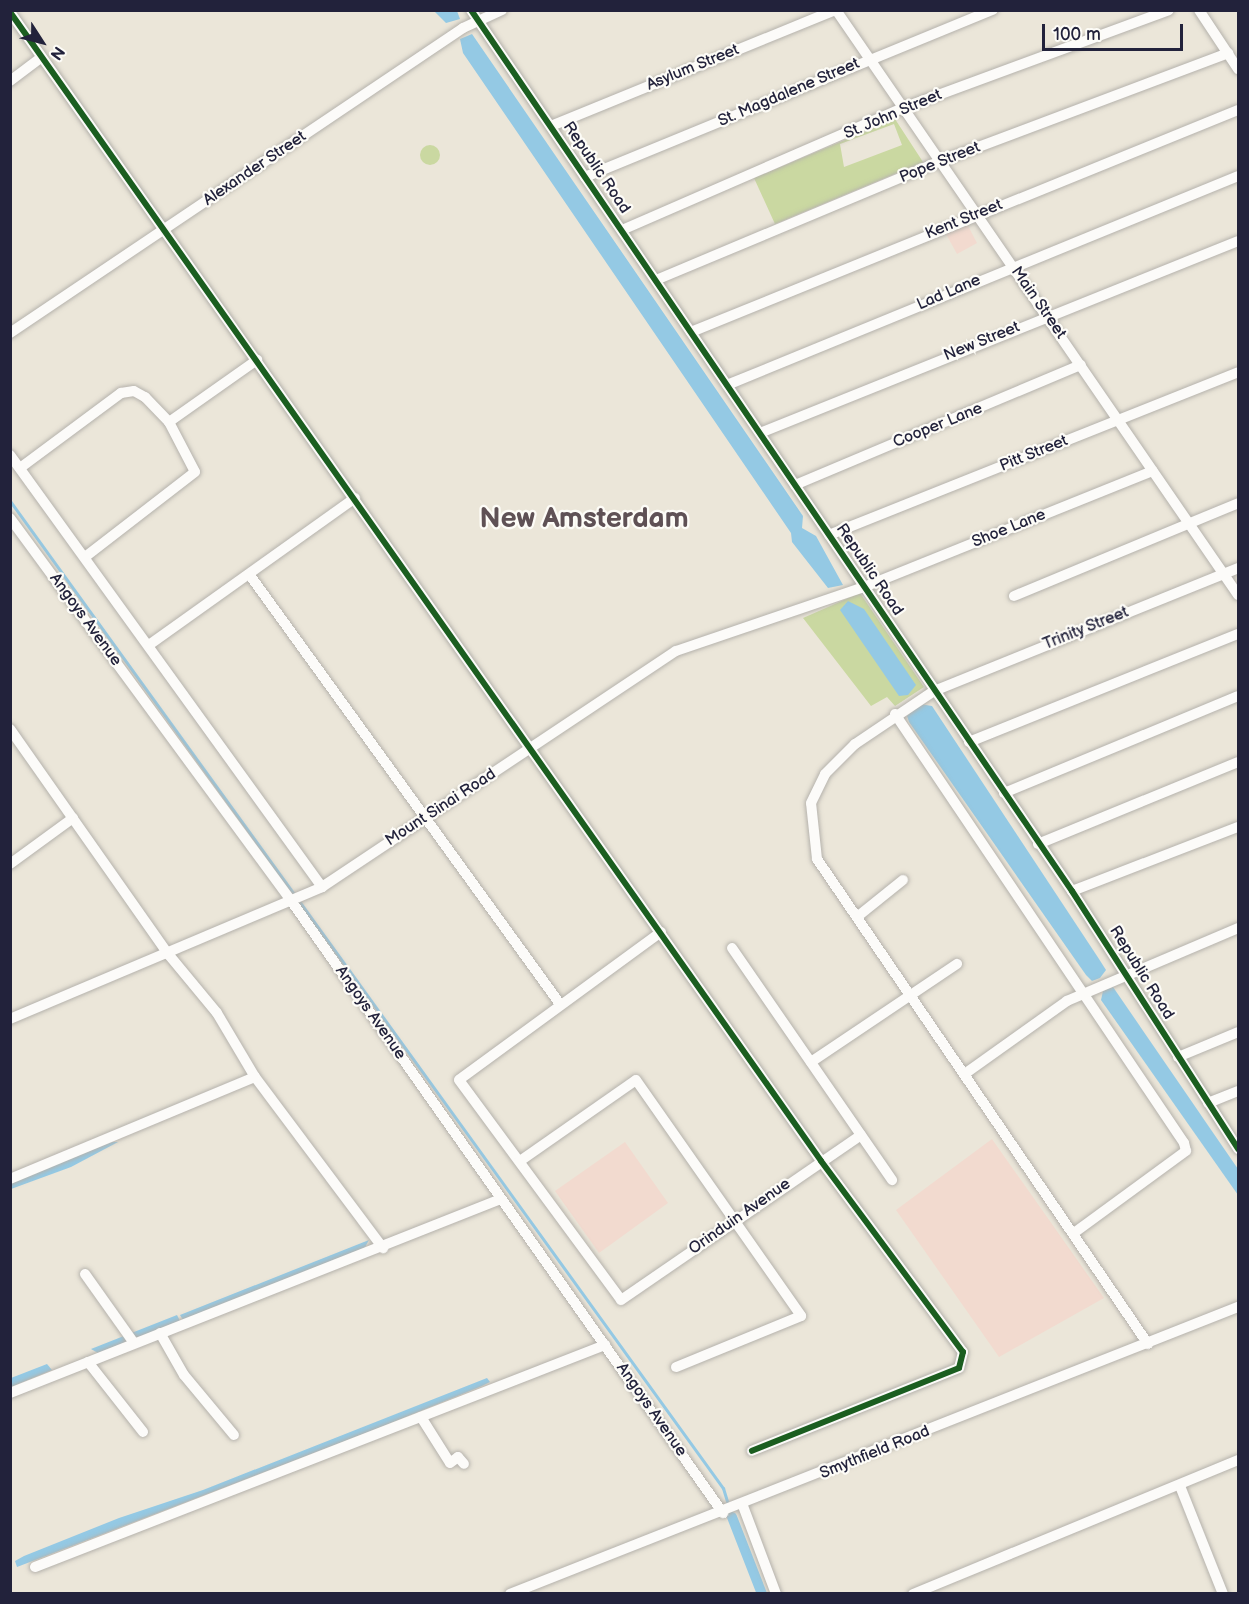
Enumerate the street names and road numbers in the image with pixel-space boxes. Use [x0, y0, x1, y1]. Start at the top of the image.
street label: Asylum Street [644, 41, 742, 95]
street label: St. Magdalene Street [715, 54, 863, 132]
street label: St. John Street [841, 86, 945, 144]
street label: Republic Road [558, 118, 634, 218]
street label: Alexander Street [200, 127, 310, 211]
street label: Pope Street [897, 138, 983, 188]
street label: Kent Street [922, 196, 1006, 244]
street label: Main Street [1006, 263, 1070, 343]
street label: Lad Lane [914, 271, 984, 315]
street label: New Street [941, 318, 1023, 366]
street label: Cooper Lane [890, 399, 986, 453]
street label: Pitt Street [997, 432, 1071, 476]
street label: Shoe Lane [969, 506, 1049, 552]
street label: Republic Road [831, 520, 907, 620]
street label: Angoys Avenue [45, 570, 125, 670]
street label: Trinity Street [1040, 603, 1132, 655]
street label: Mount Sinai Road [382, 765, 500, 851]
street label: Republic Road [1105, 923, 1177, 1023]
street label: Angoys Avenue [331, 962, 409, 1064]
street label: Orinduin Avenue [686, 1175, 794, 1259]
street label: Angoys Avenue [612, 1359, 690, 1461]
street label: Smythfield Road [817, 1422, 933, 1484]

